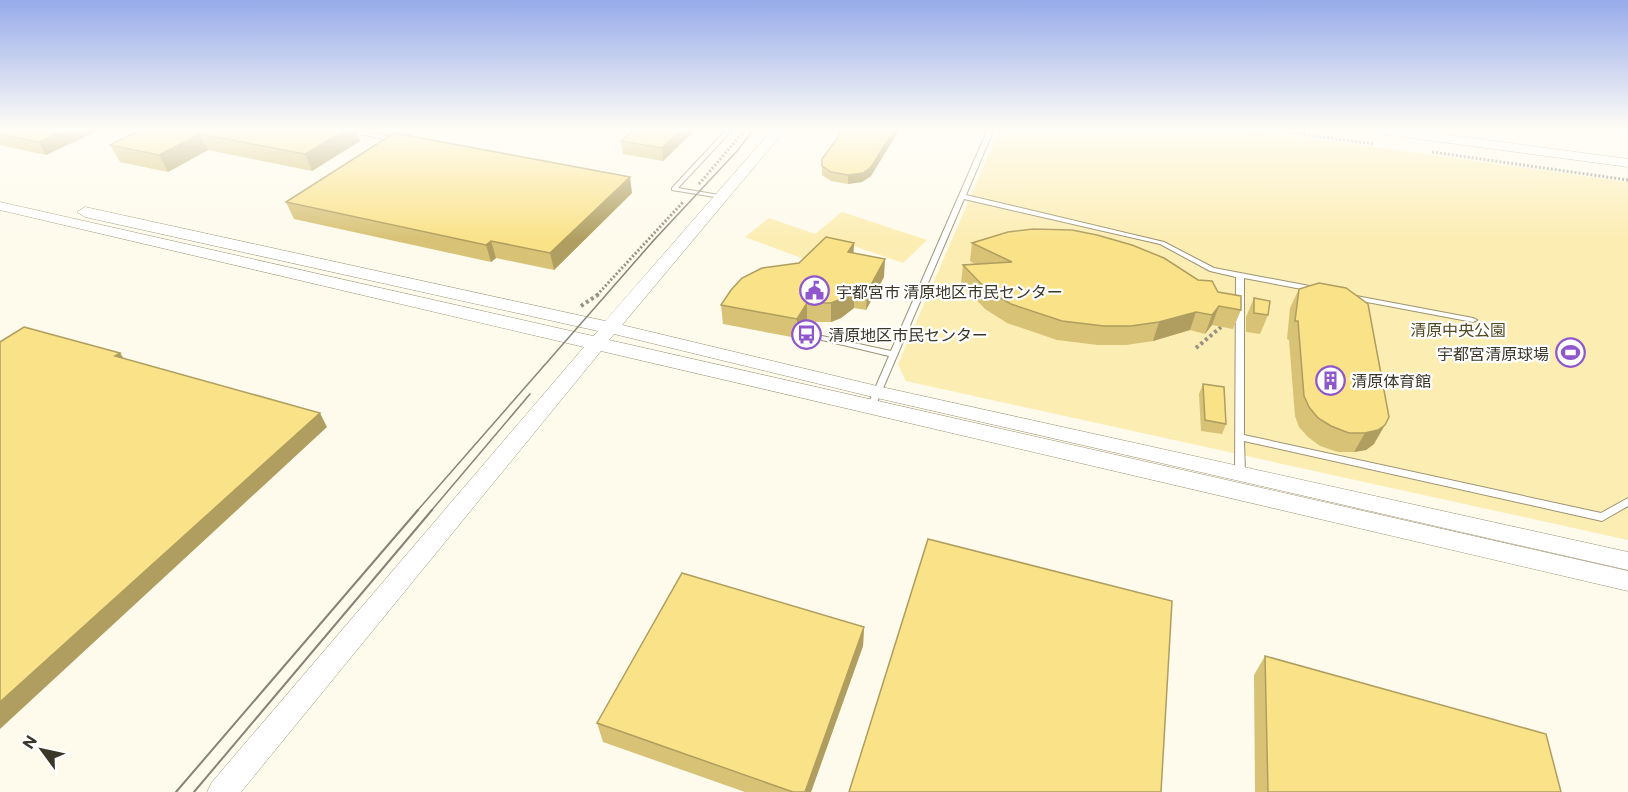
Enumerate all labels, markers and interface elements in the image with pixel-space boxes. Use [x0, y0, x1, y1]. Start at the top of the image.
public building icon: 宇都宮市 清原地区市民センター [799, 275, 831, 307]
place label: 宇都宮市 清原地区市民センター [836, 282, 1063, 301]
bus stop icon: 清原地区市民センター [791, 318, 823, 350]
park label: 清原中央公園 [1410, 320, 1506, 339]
place label: 清原地区市民センター [828, 325, 988, 344]
sports icon: 宇都宮清原球場 [1554, 337, 1586, 369]
place label: 宇都宮清原球場 [1437, 344, 1549, 363]
building icon: 清原体育館 [1314, 364, 1346, 396]
place label: 清原体育館 [1351, 371, 1431, 390]
north arrow [12, 720, 72, 780]
text: N [18, 731, 40, 752]

